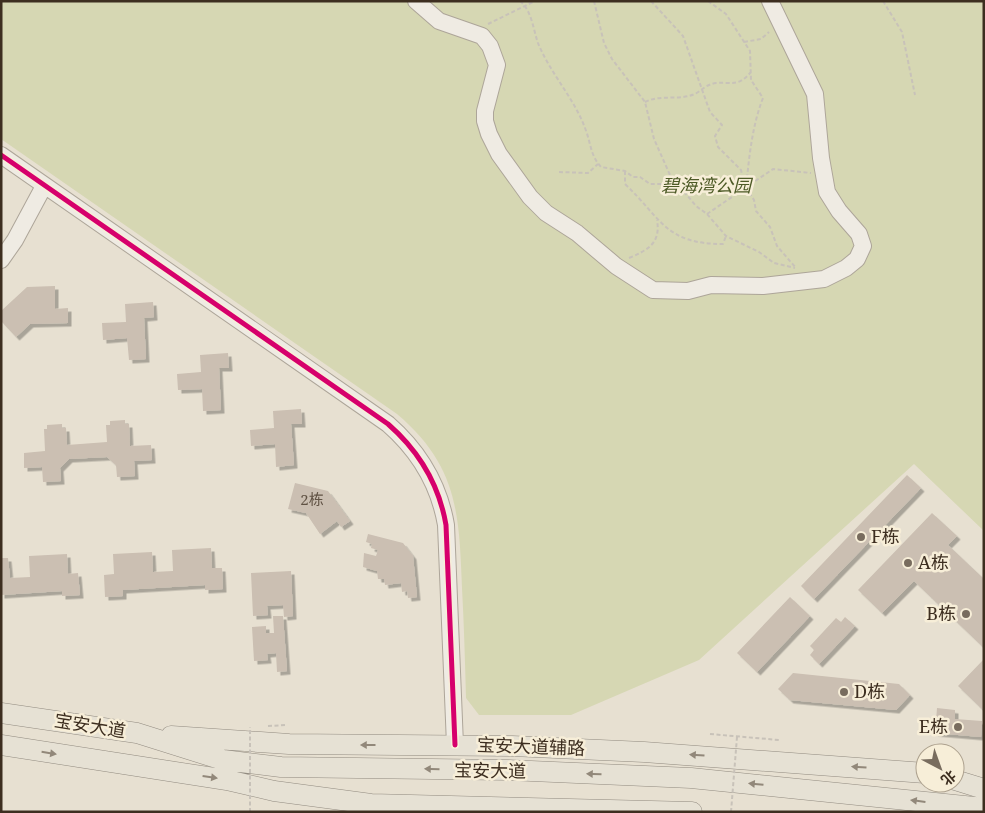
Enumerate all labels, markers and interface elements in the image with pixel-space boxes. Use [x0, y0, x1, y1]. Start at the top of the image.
park label: 碧海湾公园 [661, 173, 754, 197]
house number: 2栋 [300, 489, 324, 509]
place label: F栋 [871, 524, 900, 548]
marker: F栋 [855, 531, 867, 543]
place label: A栋 [918, 550, 949, 574]
marker: A栋 [902, 557, 914, 569]
place label: B栋 [926, 601, 956, 625]
marker: B栋 [960, 608, 972, 620]
place label: D栋 [854, 679, 885, 703]
marker: D栋 [838, 686, 850, 698]
street label: 宝安大道 [53, 708, 128, 742]
place label: E栋 [919, 714, 948, 738]
marker: E栋 [952, 721, 964, 733]
street label: 宝安大道辅路 [477, 732, 585, 760]
one-way arrow [359, 741, 375, 749]
north arrow [915, 743, 965, 793]
one-way arrow [42, 749, 58, 757]
one-way arrow [689, 751, 705, 759]
street label: 宝安大道 [454, 757, 526, 783]
one-way arrow [851, 762, 867, 770]
one-way arrow [424, 765, 440, 773]
text: 北 [937, 766, 960, 790]
one-way arrow [586, 769, 602, 777]
one-way arrow [202, 774, 218, 782]
one-way arrow [748, 780, 764, 788]
one-way arrow [910, 797, 926, 805]

